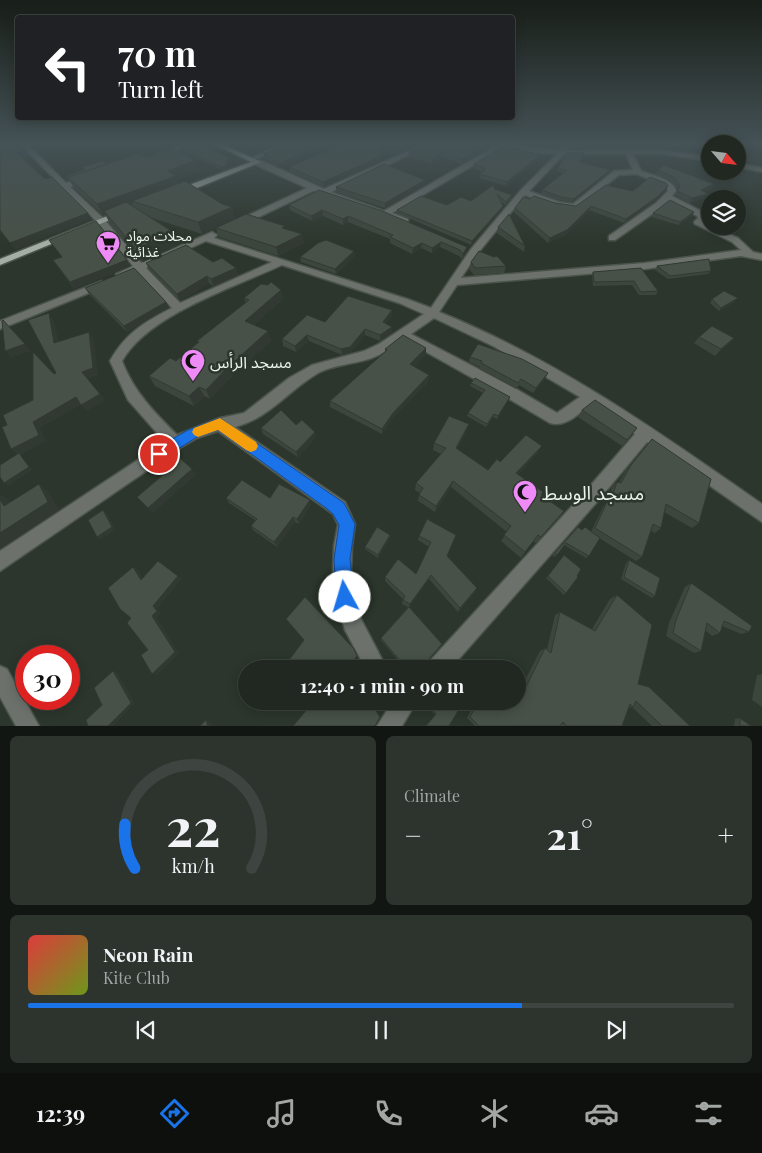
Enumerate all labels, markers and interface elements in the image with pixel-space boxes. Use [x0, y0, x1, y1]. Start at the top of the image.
text: 70 m [118, 29, 196, 76]
icon: left [35, 35, 100, 100]
text: Turn left [118, 74, 203, 104]
north arrow [701, 135, 746, 180]
map controls [701, 135, 746, 235]
button: layers [701, 190, 746, 235]
place label: محلات مواد غذائية [126, 226, 192, 261]
supermarket icon: محلات مواد غذائية [95, 230, 121, 264]
mosque icon: مسجد الرأس [180, 348, 206, 382]
place label: مسجد الرأس [210, 351, 292, 372]
pin [138, 433, 180, 475]
icon: arrive [145, 440, 173, 468]
mosque icon: مسجد الوسط [512, 479, 538, 513]
place label: مسجد الوسط [542, 479, 644, 505]
position arrow [318, 570, 370, 622]
speed limit sign: 30 [15, 645, 80, 710]
text: 12:40 · 1 min · 90 m [300, 672, 464, 698]
text: Climate [404, 785, 460, 806]
text: 22 [166, 791, 220, 860]
text: 21° [547, 809, 593, 860]
text: − [404, 816, 422, 853]
text: + [718, 816, 734, 853]
text: km/h [172, 854, 215, 877]
text: Neon Rain [103, 941, 193, 967]
text: Kite Club [103, 967, 170, 988]
icon: previous [132, 1016, 160, 1044]
icon: pause [367, 1016, 395, 1044]
icon: next [602, 1016, 630, 1044]
icon: directions [157, 1096, 192, 1131]
icon: music [264, 1096, 299, 1131]
icon: phone [371, 1096, 406, 1131]
icon: climate [477, 1096, 512, 1131]
icon: car [584, 1096, 619, 1131]
icon: filters [691, 1096, 726, 1131]
text: 12:39 [36, 1098, 85, 1128]

